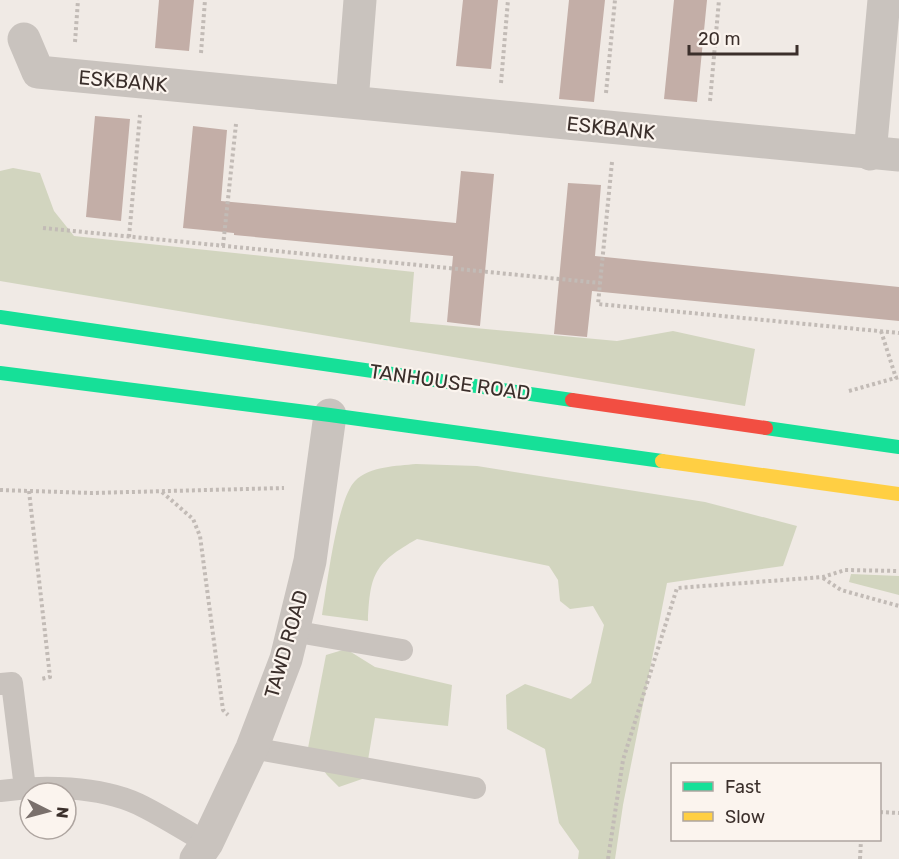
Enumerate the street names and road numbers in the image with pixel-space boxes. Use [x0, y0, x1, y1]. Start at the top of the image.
street label: ESKBANK [78, 65, 168, 97]
street label: ESKBANK [565, 111, 657, 145]
street label: TANHOUSE ROAD [368, 359, 532, 405]
street label: TAWD ROAD [259, 587, 313, 701]

